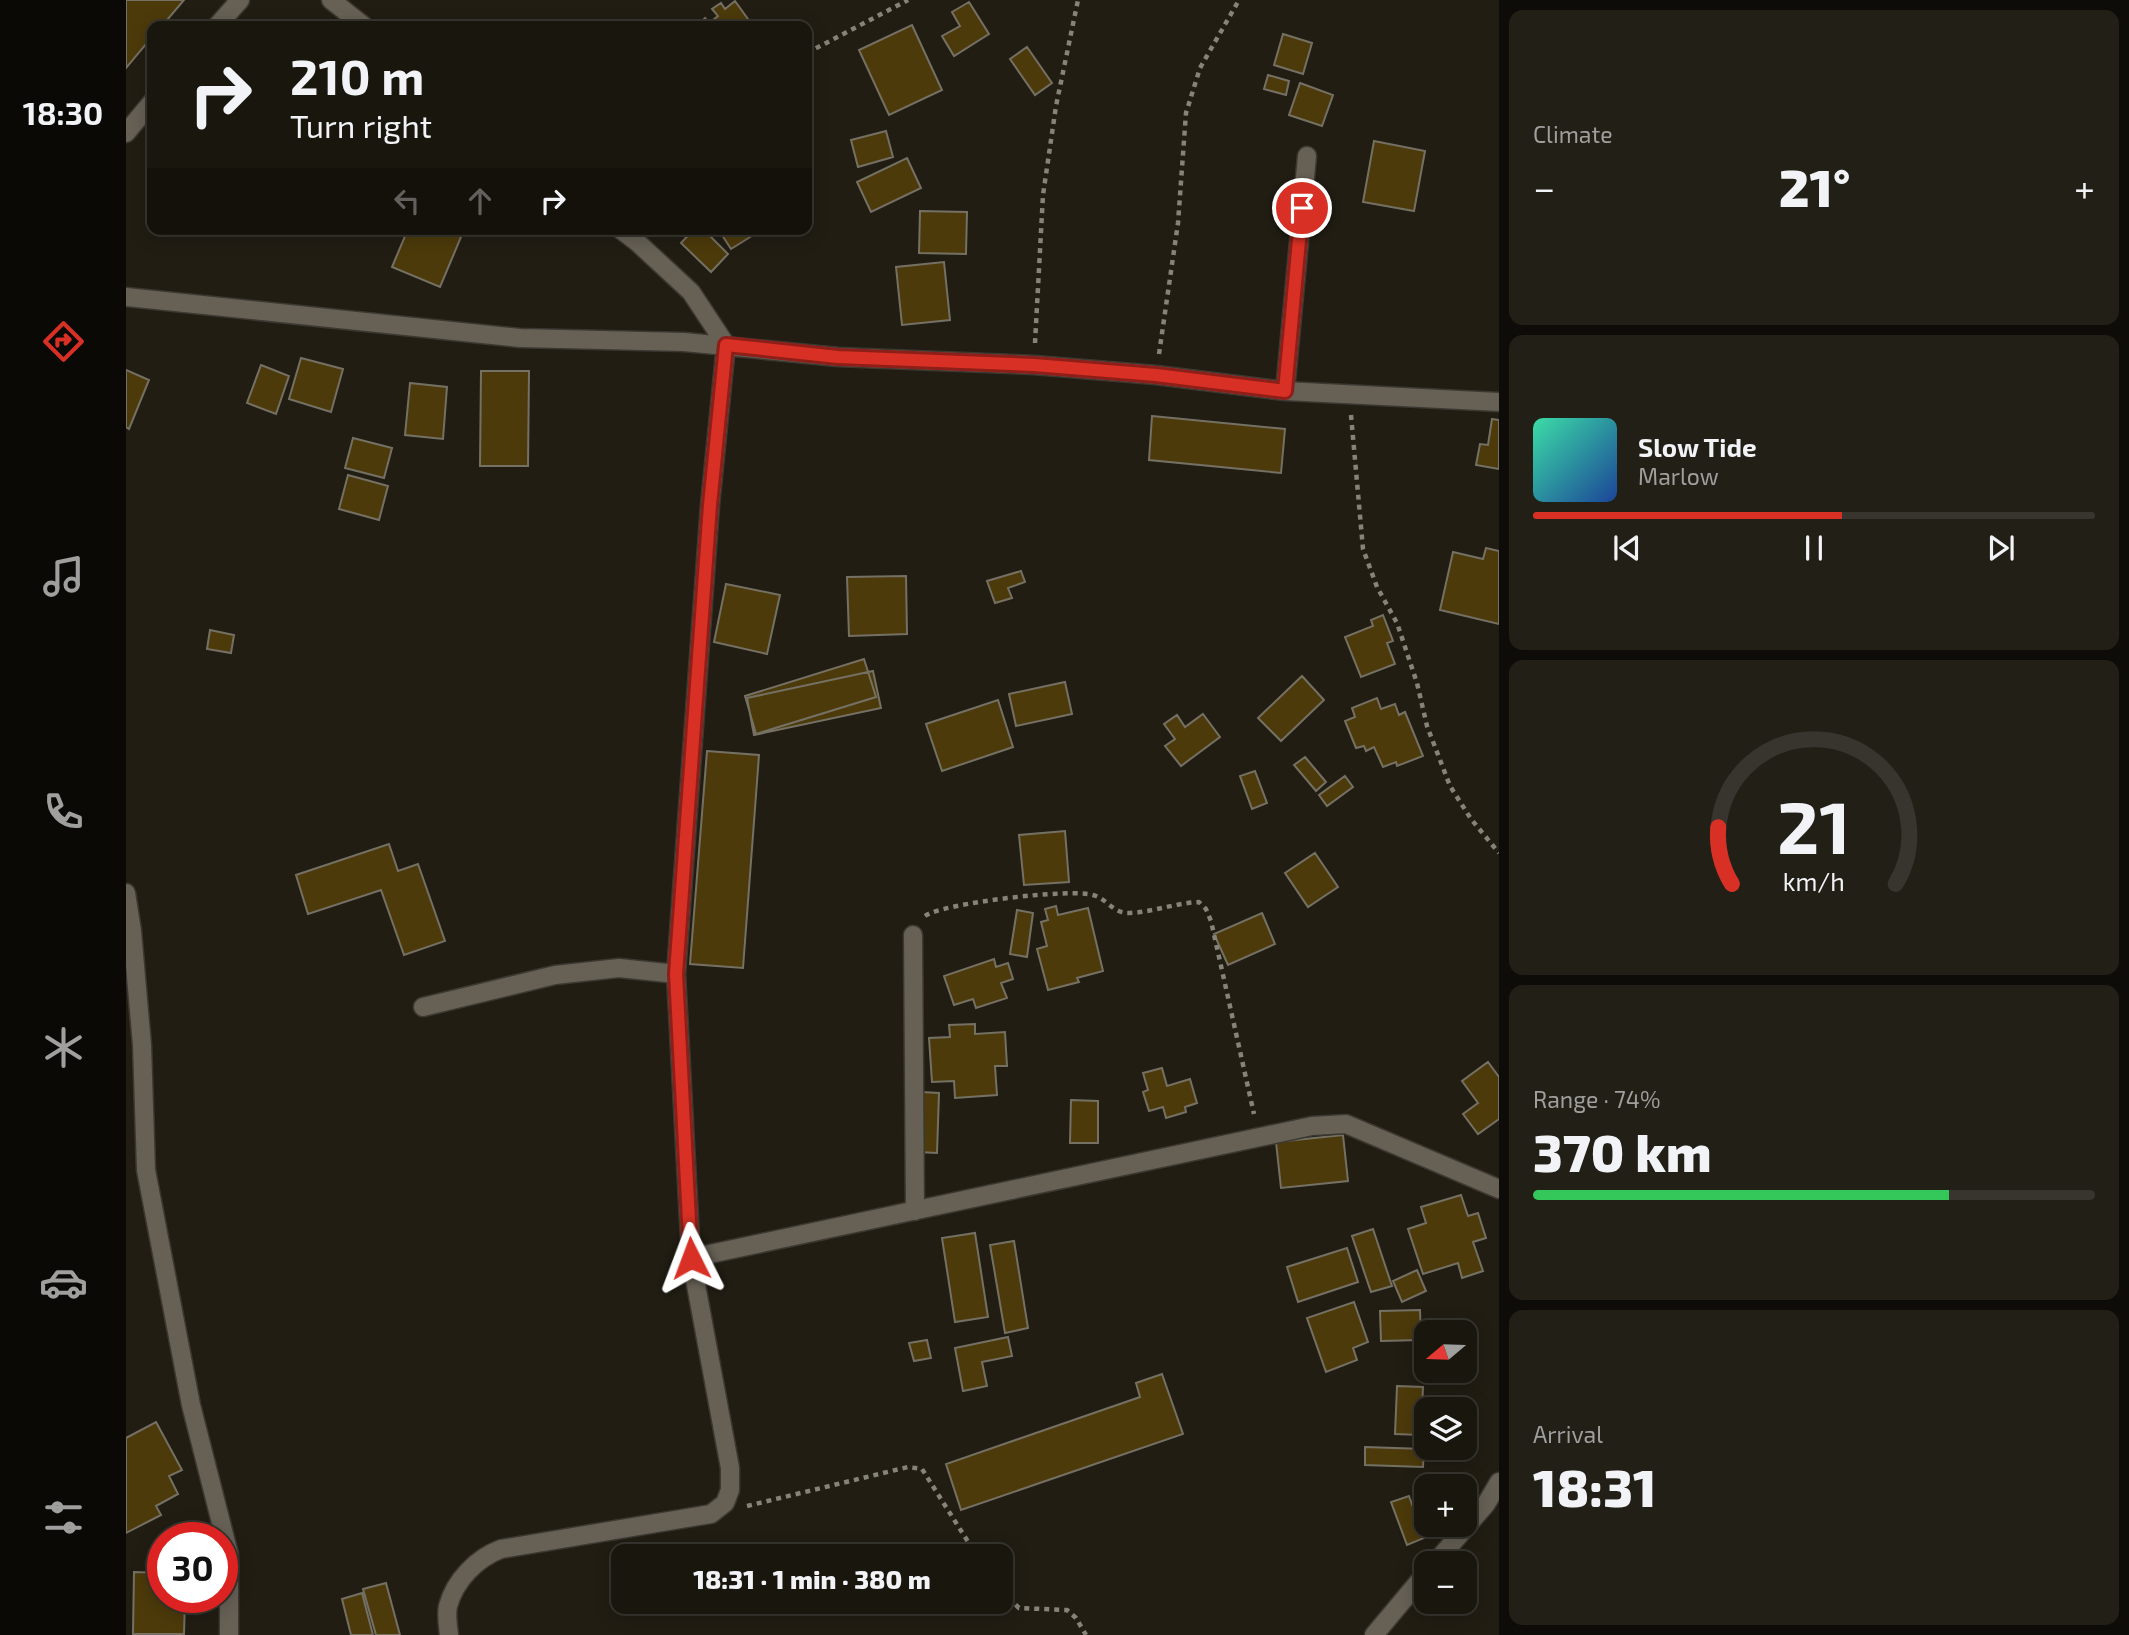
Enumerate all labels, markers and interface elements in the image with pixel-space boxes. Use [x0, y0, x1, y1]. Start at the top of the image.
text: 210 m [290, 46, 424, 105]
icon: right [175, 49, 266, 140]
text: 18:30 [23, 93, 103, 131]
text: Turn right [290, 106, 432, 144]
text: Climate [1533, 120, 1613, 148]
text: 21° [1779, 155, 1850, 217]
text: − [1533, 164, 1555, 210]
text: + [2074, 164, 2095, 210]
pin [1272, 178, 1332, 238]
icon: left [388, 182, 426, 220]
icon: ahead [461, 182, 499, 220]
icon: right [534, 182, 572, 220]
icon: arrive [1283, 189, 1321, 227]
icon: directions [39, 317, 88, 366]
text: Slow Tide [1638, 431, 1757, 462]
text: Marlow [1638, 462, 1719, 490]
icon: previous [1608, 529, 1646, 567]
icon: pause [1795, 529, 1833, 567]
icon: next [1982, 529, 2020, 567]
icon: music [39, 552, 88, 601]
text: 21 [1777, 781, 1851, 869]
icon: phone [39, 787, 88, 836]
text: km/h [1783, 865, 1845, 895]
icon: climate [39, 1023, 88, 1072]
text: Range · 74% [1533, 1085, 1660, 1113]
text: 370 km [1533, 1120, 1712, 1182]
position arrow [654, 1221, 728, 1295]
icon: car [39, 1258, 88, 1307]
north arrow [1414, 1320, 1477, 1382]
map controls [1414, 1320, 1477, 1614]
button: layers [1414, 1397, 1477, 1460]
text: Arrival [1533, 1420, 1603, 1448]
text: 18:31 [1533, 1455, 1657, 1517]
button: + [1414, 1474, 1477, 1537]
icon: filters [39, 1493, 88, 1542]
speed limit sign: 30 [147, 1522, 238, 1613]
button: − [1414, 1551, 1477, 1614]
text: 18:31 · 1 min · 380 m [693, 1563, 931, 1594]

